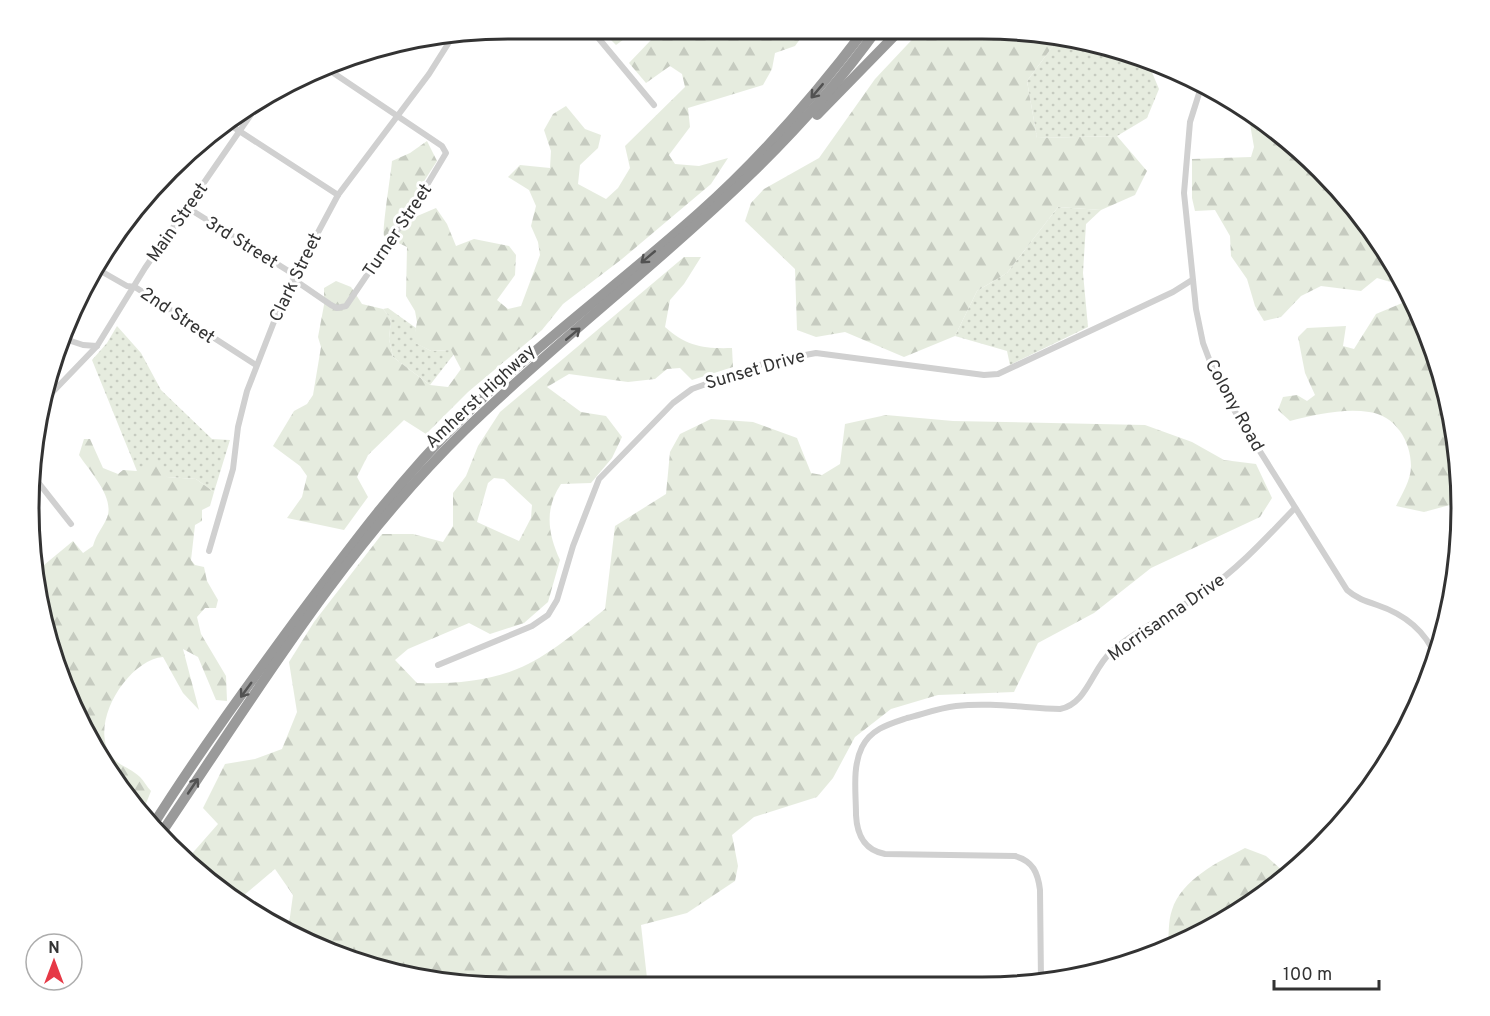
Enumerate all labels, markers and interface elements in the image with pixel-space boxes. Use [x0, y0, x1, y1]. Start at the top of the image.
one-way arrow [810, 83, 823, 99]
street label: Main Street [142, 179, 214, 267]
street label: Turner Street [359, 180, 438, 282]
street label: 3rd Street [201, 212, 282, 275]
street label: Clark Street [265, 229, 328, 326]
one-way arrow [641, 250, 656, 264]
street label: 2nd Street [135, 283, 219, 350]
one-way arrow [565, 327, 580, 341]
street label: Amherst Highway [421, 340, 541, 454]
street label: Sunset Drive [703, 345, 808, 396]
street label: Colony Road [1199, 356, 1268, 456]
street label: Morrisanna Drive [1104, 569, 1230, 667]
one-way arrow [240, 681, 252, 697]
one-way arrow [187, 779, 199, 795]
north arrow [24, 932, 84, 992]
text: N [48, 939, 60, 959]
scale bar [1274, 953, 1379, 991]
text: 100 m [1283, 964, 1332, 987]

